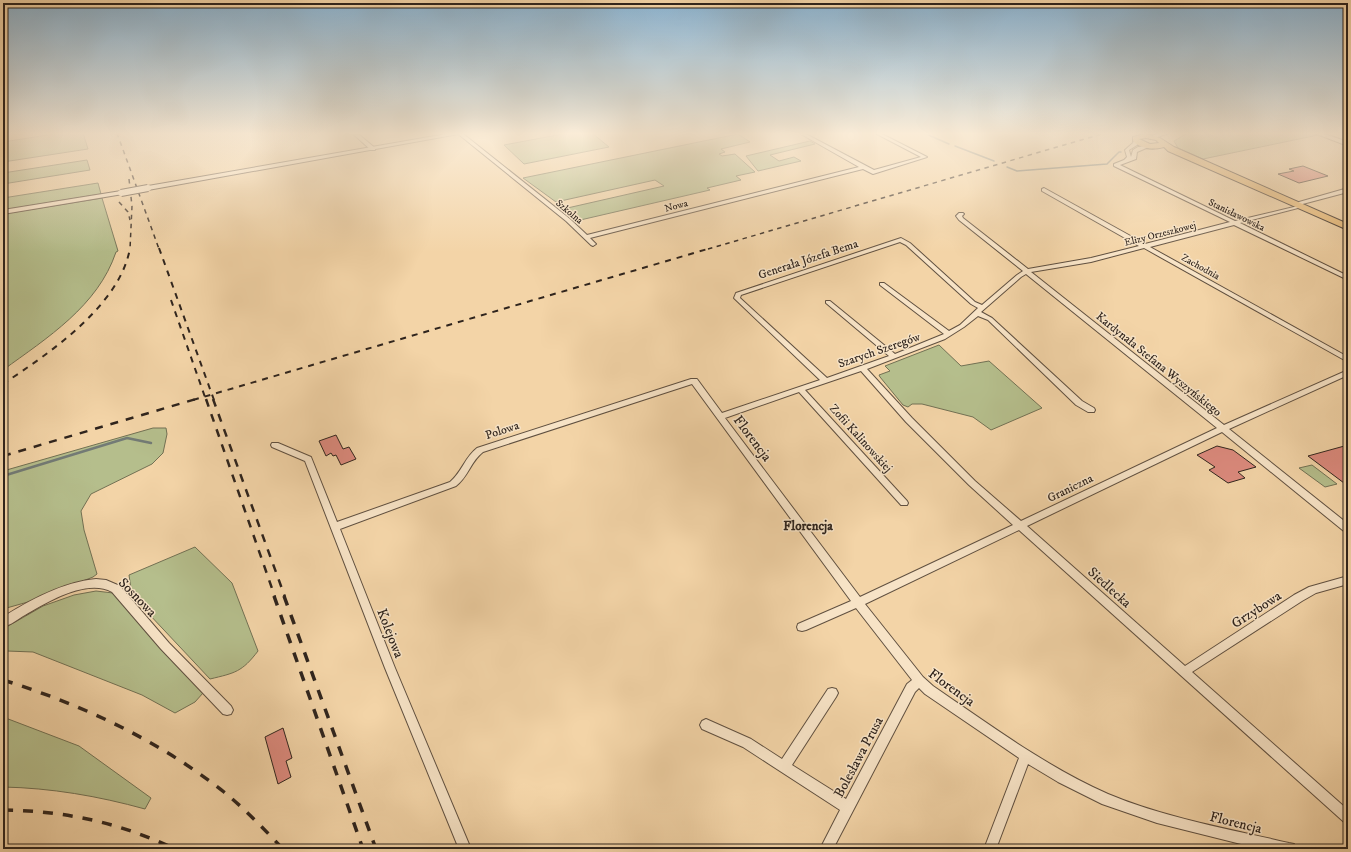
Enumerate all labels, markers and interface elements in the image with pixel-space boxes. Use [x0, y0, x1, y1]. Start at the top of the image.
street label: Stanisławowska [1206, 196, 1267, 234]
street label: Szkolna [553, 197, 586, 227]
street label: Nowa [663, 197, 690, 215]
street label: Elizy Orzeszkowej [1123, 219, 1197, 249]
street label: Generała Józefa Bema [756, 236, 861, 283]
street label: Zachodnia [1179, 251, 1222, 283]
street label: Kardynała Stefana Wyszyńskiego [1093, 309, 1225, 420]
street label: Szarych Szeregów [836, 329, 923, 372]
street label: Zofii Kalinowskiej [826, 401, 895, 476]
street label: Florencja [729, 412, 775, 465]
street label: Polowa [483, 418, 522, 443]
street label: Graniczna [1045, 471, 1096, 506]
district label: Florencja [783, 518, 833, 535]
street label: Siedlecka [1084, 563, 1135, 612]
street label: Sosnowa [114, 574, 160, 621]
street label: Grzybowa [1228, 587, 1285, 633]
street label: Kolejowa [372, 606, 408, 661]
street label: Florencja [925, 665, 978, 711]
street label: Bolesława Prusa [830, 714, 888, 801]
street label: Florencja [1208, 808, 1264, 838]

